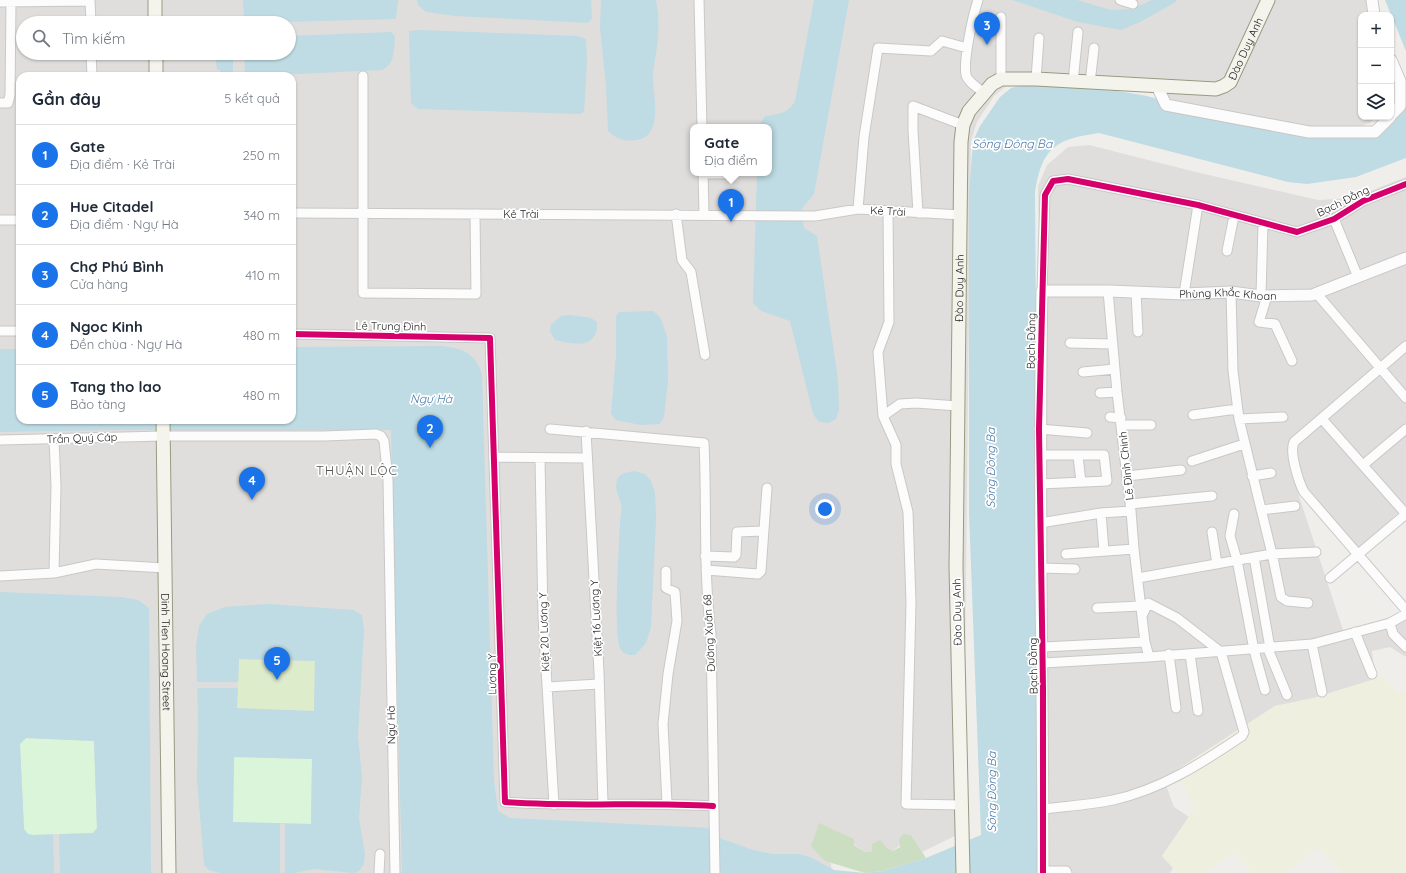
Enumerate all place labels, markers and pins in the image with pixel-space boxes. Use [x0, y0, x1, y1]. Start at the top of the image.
pin: 3 [974, 12, 1000, 45]
pin: 1 [718, 189, 744, 222]
pin: 2 [417, 415, 443, 448]
pin: 4 [239, 467, 265, 500]
pin: 5 [264, 647, 290, 680]

